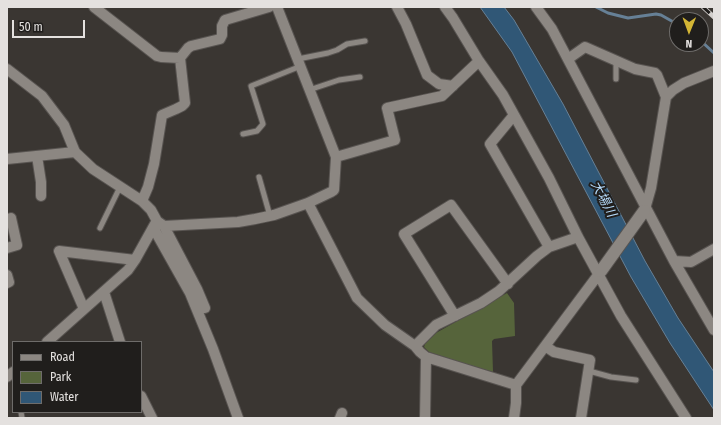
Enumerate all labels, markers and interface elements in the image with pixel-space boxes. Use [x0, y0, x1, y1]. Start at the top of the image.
scale bar [14, 12, 87, 38]
north arrow [669, 12, 709, 52]
text: 50 m [19, 20, 43, 34]
text: N [685, 37, 692, 50]
water label: 大場川 [587, 178, 619, 220]
legend [12, 341, 142, 413]
text: Road [50, 350, 75, 364]
text: Park [50, 370, 71, 384]
text: Water [50, 390, 78, 404]

